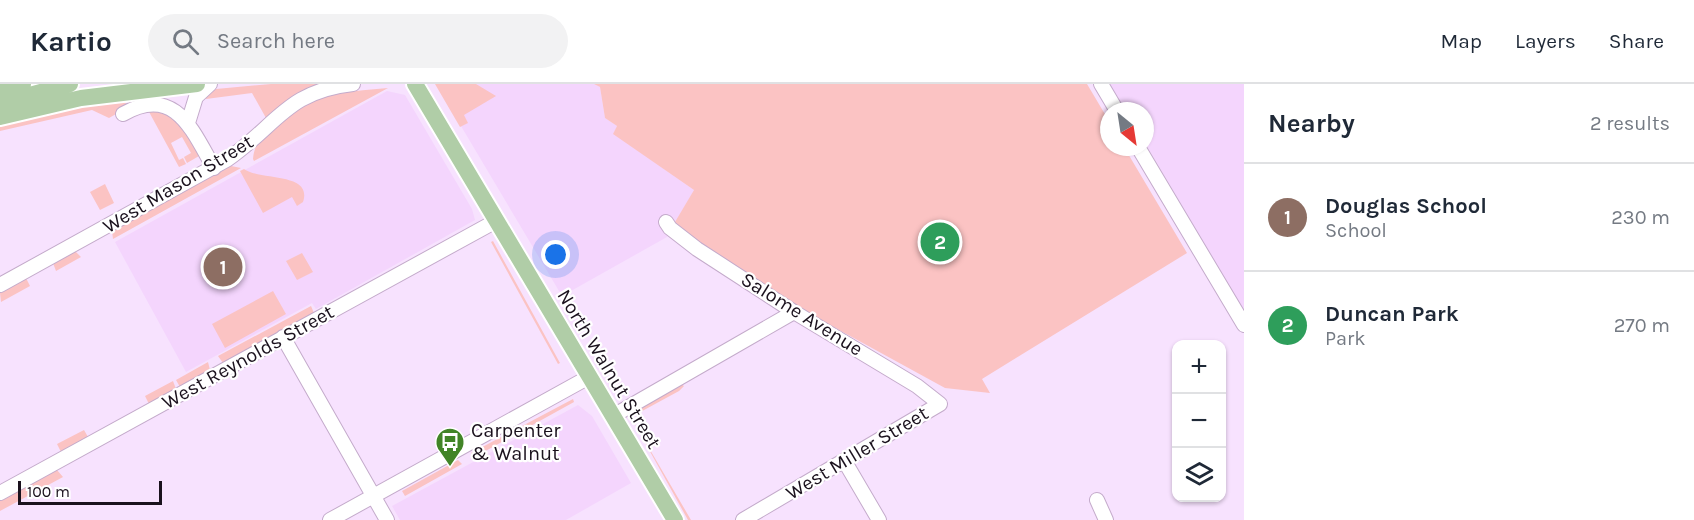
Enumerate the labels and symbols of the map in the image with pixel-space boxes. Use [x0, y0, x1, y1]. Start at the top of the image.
north arrow [1100, 102, 1154, 156]
street label: West Mason Street [99, 130, 258, 238]
pin: 2 [920, 220, 960, 264]
your location [541, 240, 570, 269]
pin: 1 [204, 244, 242, 290]
street label: Salome Avenue [737, 267, 867, 361]
street label: North Walnut Street [552, 285, 666, 453]
street label: West Reynolds Street [158, 300, 338, 414]
street label: West Miller Street [782, 401, 933, 504]
place label: Carpenter & Walnut [471, 419, 561, 465]
bus stop icon: Carpenter & Walnut [434, 426, 466, 468]
scale bar [18, 478, 162, 506]

